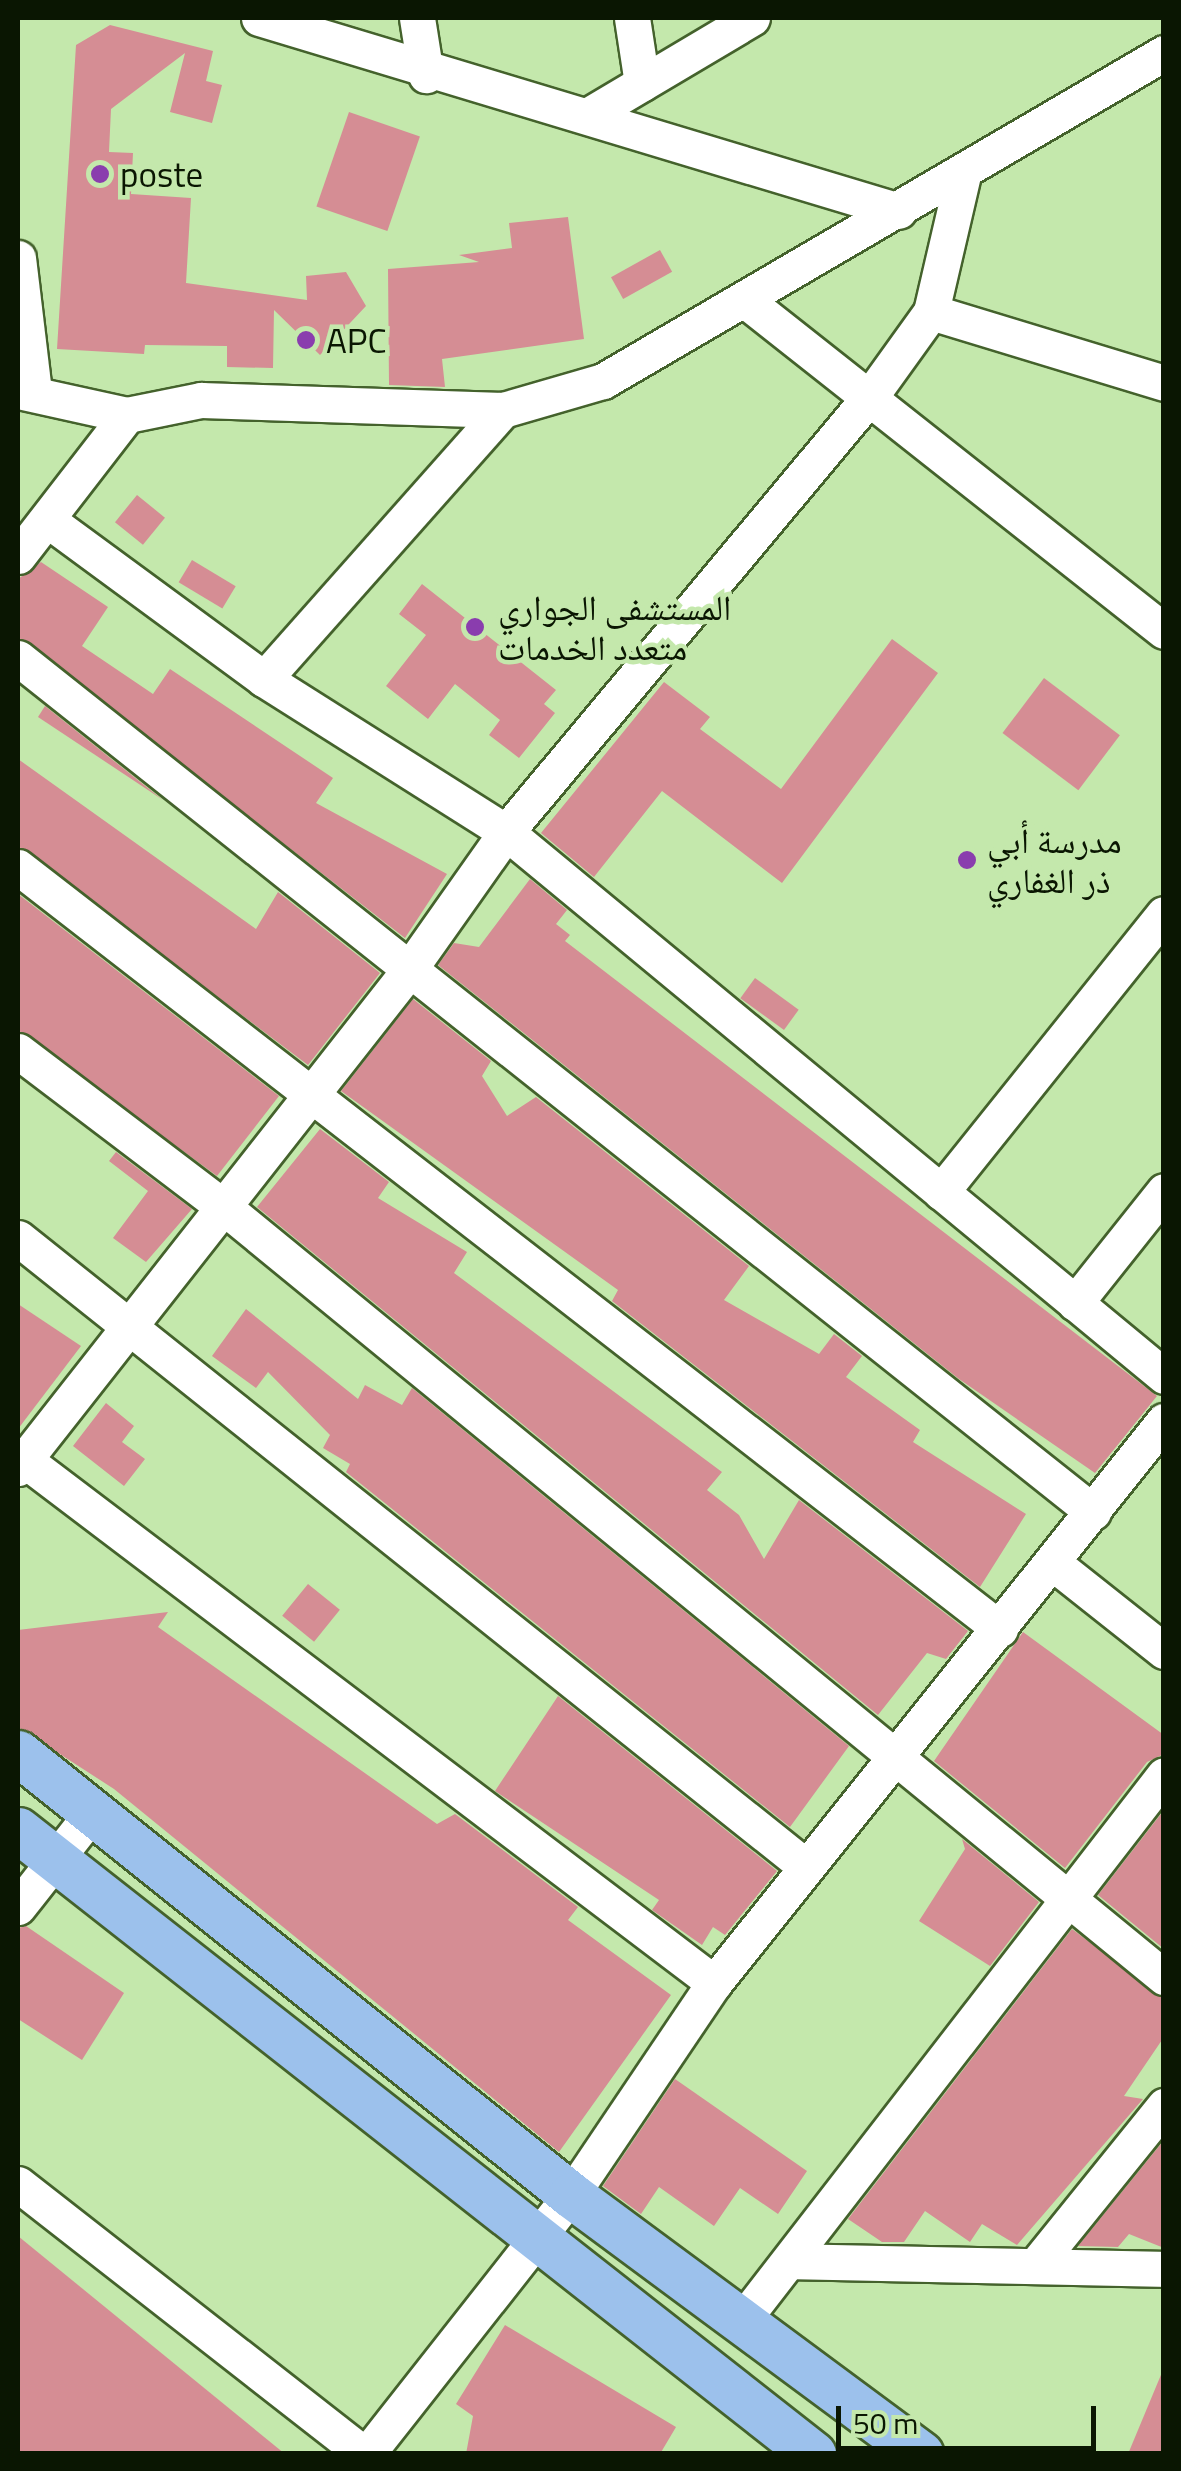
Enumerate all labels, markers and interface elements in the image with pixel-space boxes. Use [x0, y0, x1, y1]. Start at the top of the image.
place label: poste [120, 153, 203, 195]
marker: poste [89, 163, 111, 185]
place label: APC [326, 319, 387, 361]
marker: APC [295, 329, 317, 351]
place label: المستشفى الجواري متعدد الخدمات [498, 586, 731, 668]
marker: المستشفى الجواري متعدد الخدمات [462, 614, 488, 640]
place label: مدرسة أبي ذر الغفاري [987, 819, 1122, 901]
marker: مدرسة أبي ذر الغفاري [956, 849, 978, 871]
scale bar [841, 2386, 1101, 2448]
text: 50 m [853, 2400, 918, 2446]

